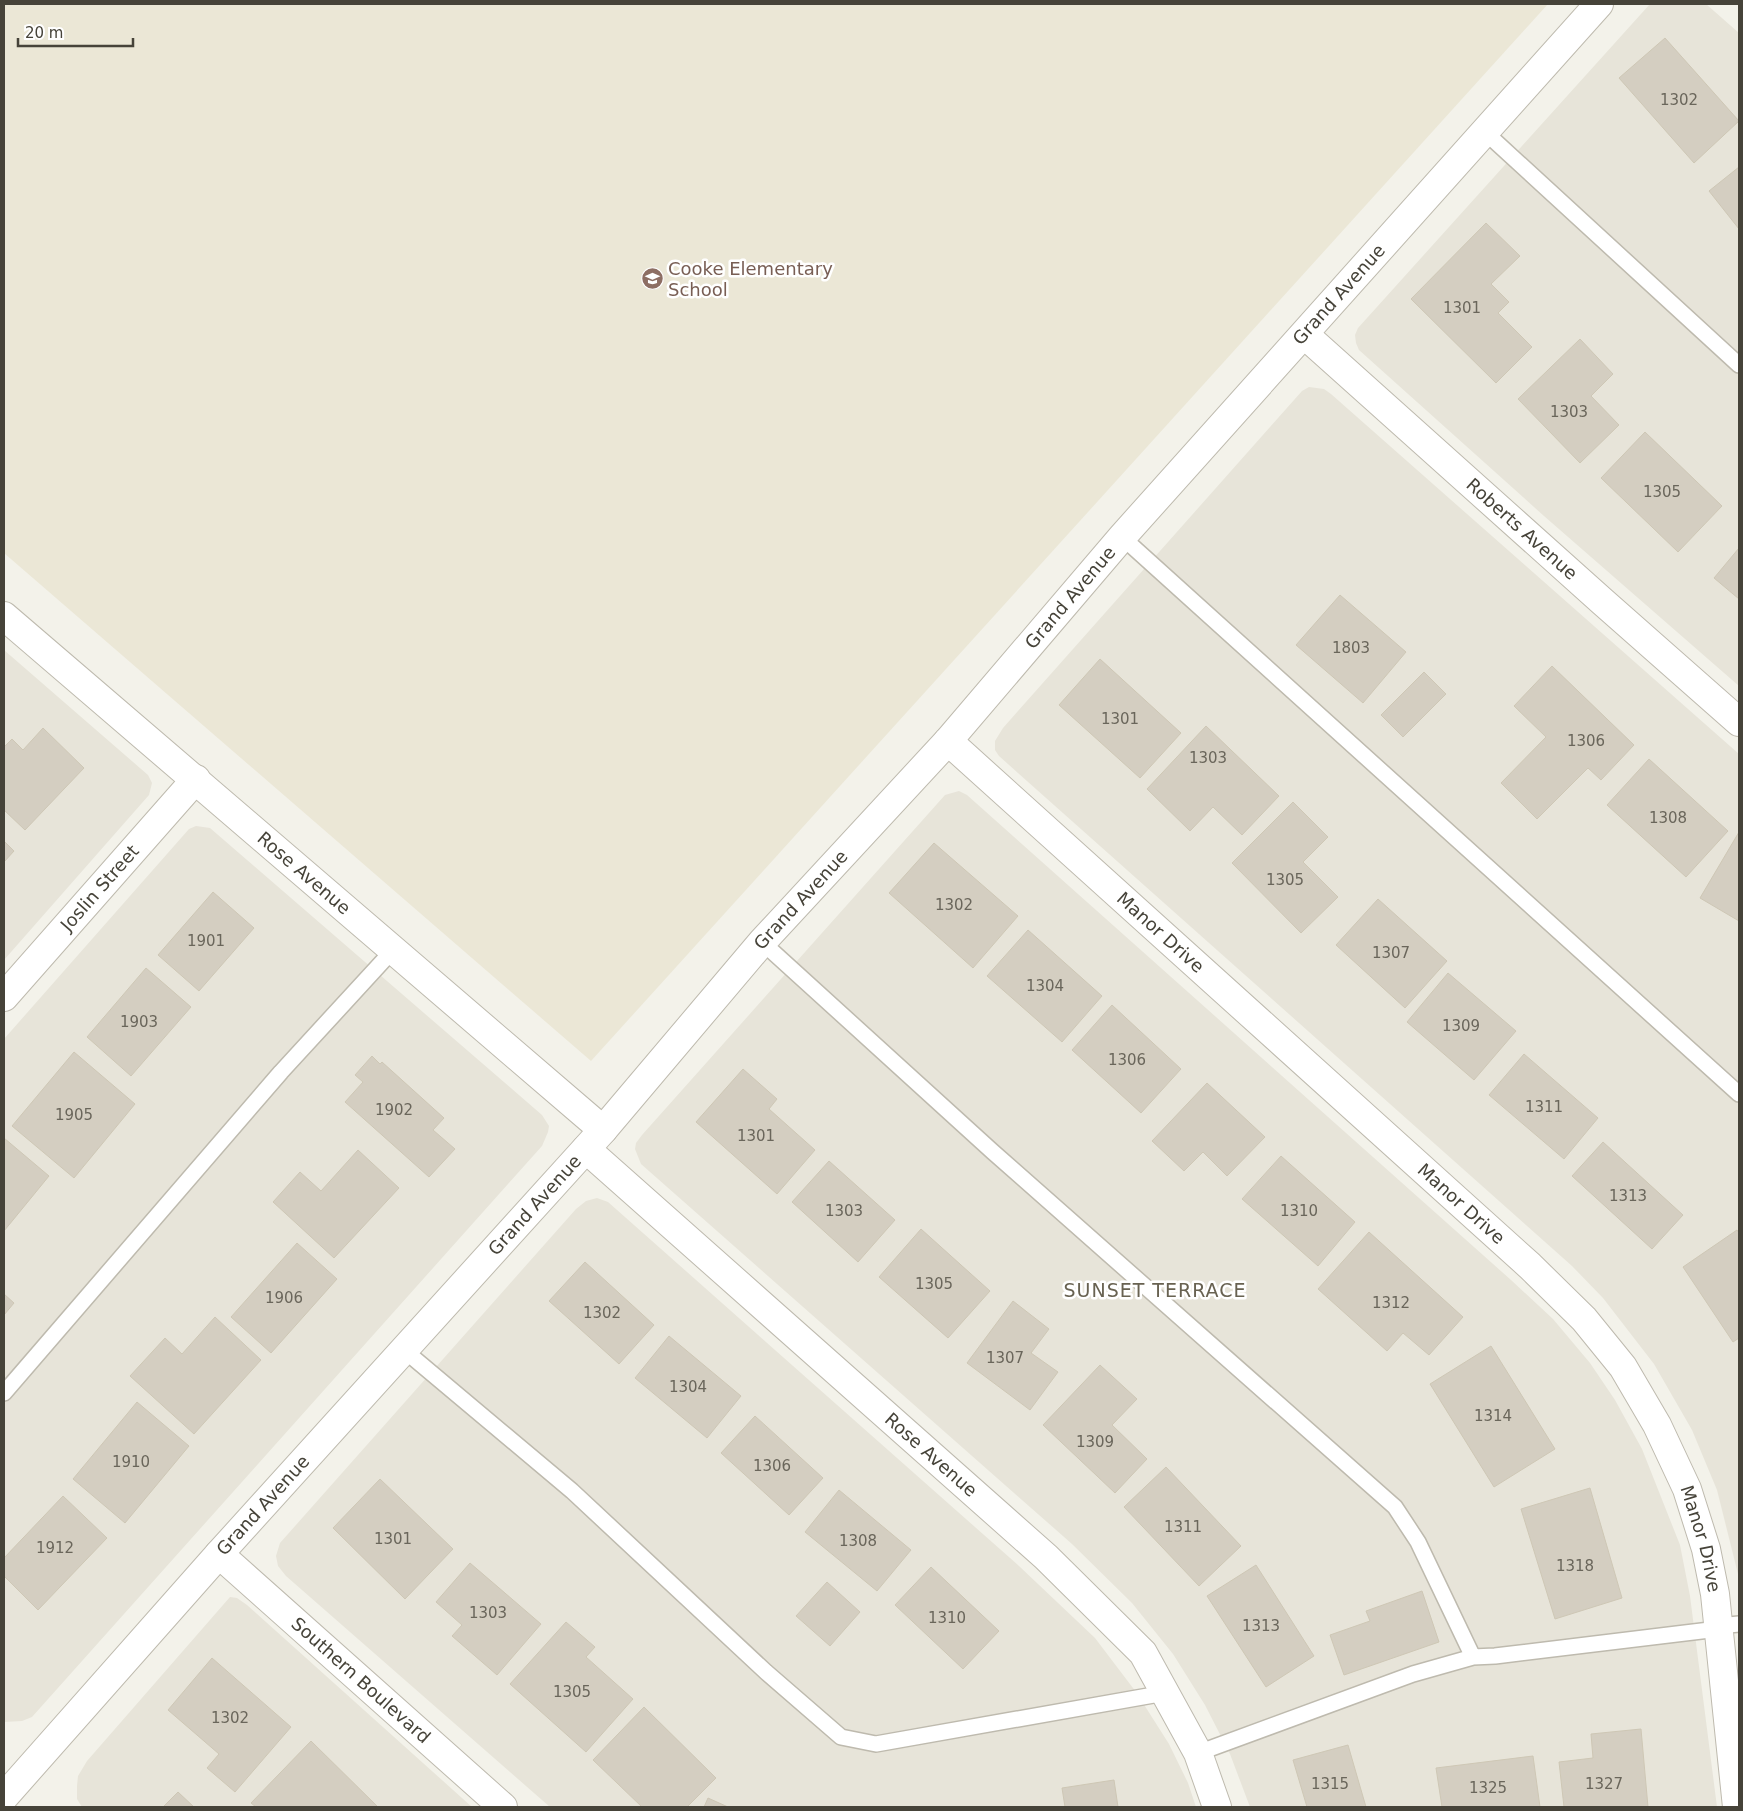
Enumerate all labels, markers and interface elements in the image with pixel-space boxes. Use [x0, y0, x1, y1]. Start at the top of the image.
scale bar [18, 15, 132, 47]
text: 20 m [25, 24, 63, 42]
house number: 1302 [1660, 91, 1698, 109]
street label: Grand Avenue [1288, 240, 1389, 349]
place label: Cooke Elementary School [668, 258, 833, 300]
school or university icon: Cooke Elementary School [640, 267, 664, 291]
house number: 1301 [1443, 299, 1481, 317]
house number: 1303 [1550, 403, 1588, 421]
street label: Roberts Avenue [1462, 474, 1582, 584]
house number: 1305 [1643, 483, 1681, 501]
street label: Grand Avenue [1020, 542, 1119, 653]
house number: 1803 [1332, 639, 1370, 657]
house number: 1301 [1101, 710, 1139, 728]
house number: 1306 [1567, 732, 1605, 750]
house number: 1303 [1189, 749, 1227, 767]
house number: 1308 [1649, 809, 1687, 827]
street label: Rose Avenue [253, 827, 355, 919]
street label: Joslin Street [55, 841, 143, 936]
street label: Grand Avenue [749, 846, 852, 954]
house number: 1305 [1266, 871, 1304, 889]
street label: Manor Drive [1113, 888, 1209, 977]
house number: 1302 [935, 896, 973, 914]
house number: 1901 [187, 932, 225, 950]
house number: 1307 [1372, 944, 1410, 962]
house number: 1304 [1026, 977, 1064, 995]
house number: 1903 [120, 1013, 158, 1031]
house number: 1309 [1442, 1017, 1480, 1035]
house number: 1306 [1108, 1051, 1146, 1069]
house number: 1311 [1525, 1098, 1563, 1116]
house number: 1902 [375, 1101, 413, 1119]
house number: 1905 [55, 1106, 93, 1124]
house number: 1301 [737, 1127, 775, 1145]
street label: Grand Avenue [484, 1150, 585, 1259]
street label: Manor Drive [1413, 1159, 1509, 1248]
house number: 1313 [1609, 1187, 1647, 1205]
house number: 1303 [825, 1202, 863, 1220]
house number: 1310 [1280, 1202, 1318, 1220]
house number: 1305 [915, 1275, 953, 1293]
district label: SUNSET TERRACE [1063, 1279, 1247, 1301]
house number: 1906 [265, 1289, 303, 1307]
house number: 1312 [1372, 1294, 1410, 1312]
house number: 1302 [583, 1304, 621, 1322]
house number: 1307 [986, 1349, 1024, 1367]
house number: 1304 [669, 1378, 707, 1396]
house number: 1314 [1474, 1407, 1512, 1425]
street label: Rose Avenue [881, 1408, 982, 1501]
house number: 1309 [1076, 1433, 1114, 1451]
street label: Grand Avenue [212, 1451, 313, 1560]
house number: 1910 [112, 1453, 150, 1471]
house number: 1306 [753, 1457, 791, 1475]
street label: Manor Drive [1676, 1483, 1725, 1594]
house number: 1311 [1164, 1518, 1202, 1536]
house number: 1301 [374, 1530, 412, 1548]
house number: 1308 [839, 1532, 877, 1550]
house number: 1912 [36, 1539, 74, 1557]
house number: 1318 [1556, 1557, 1594, 1575]
house number: 1303 [469, 1604, 507, 1622]
house number: 1310 [928, 1609, 966, 1627]
street label: Southern Boulevard [287, 1613, 435, 1747]
house number: 1313 [1242, 1617, 1280, 1635]
house number: 1305 [553, 1683, 591, 1701]
house number: 1302 [211, 1709, 249, 1727]
house number: 1315 [1311, 1775, 1349, 1793]
house number: 1327 [1585, 1775, 1623, 1793]
house number: 1325 [1469, 1779, 1507, 1797]

